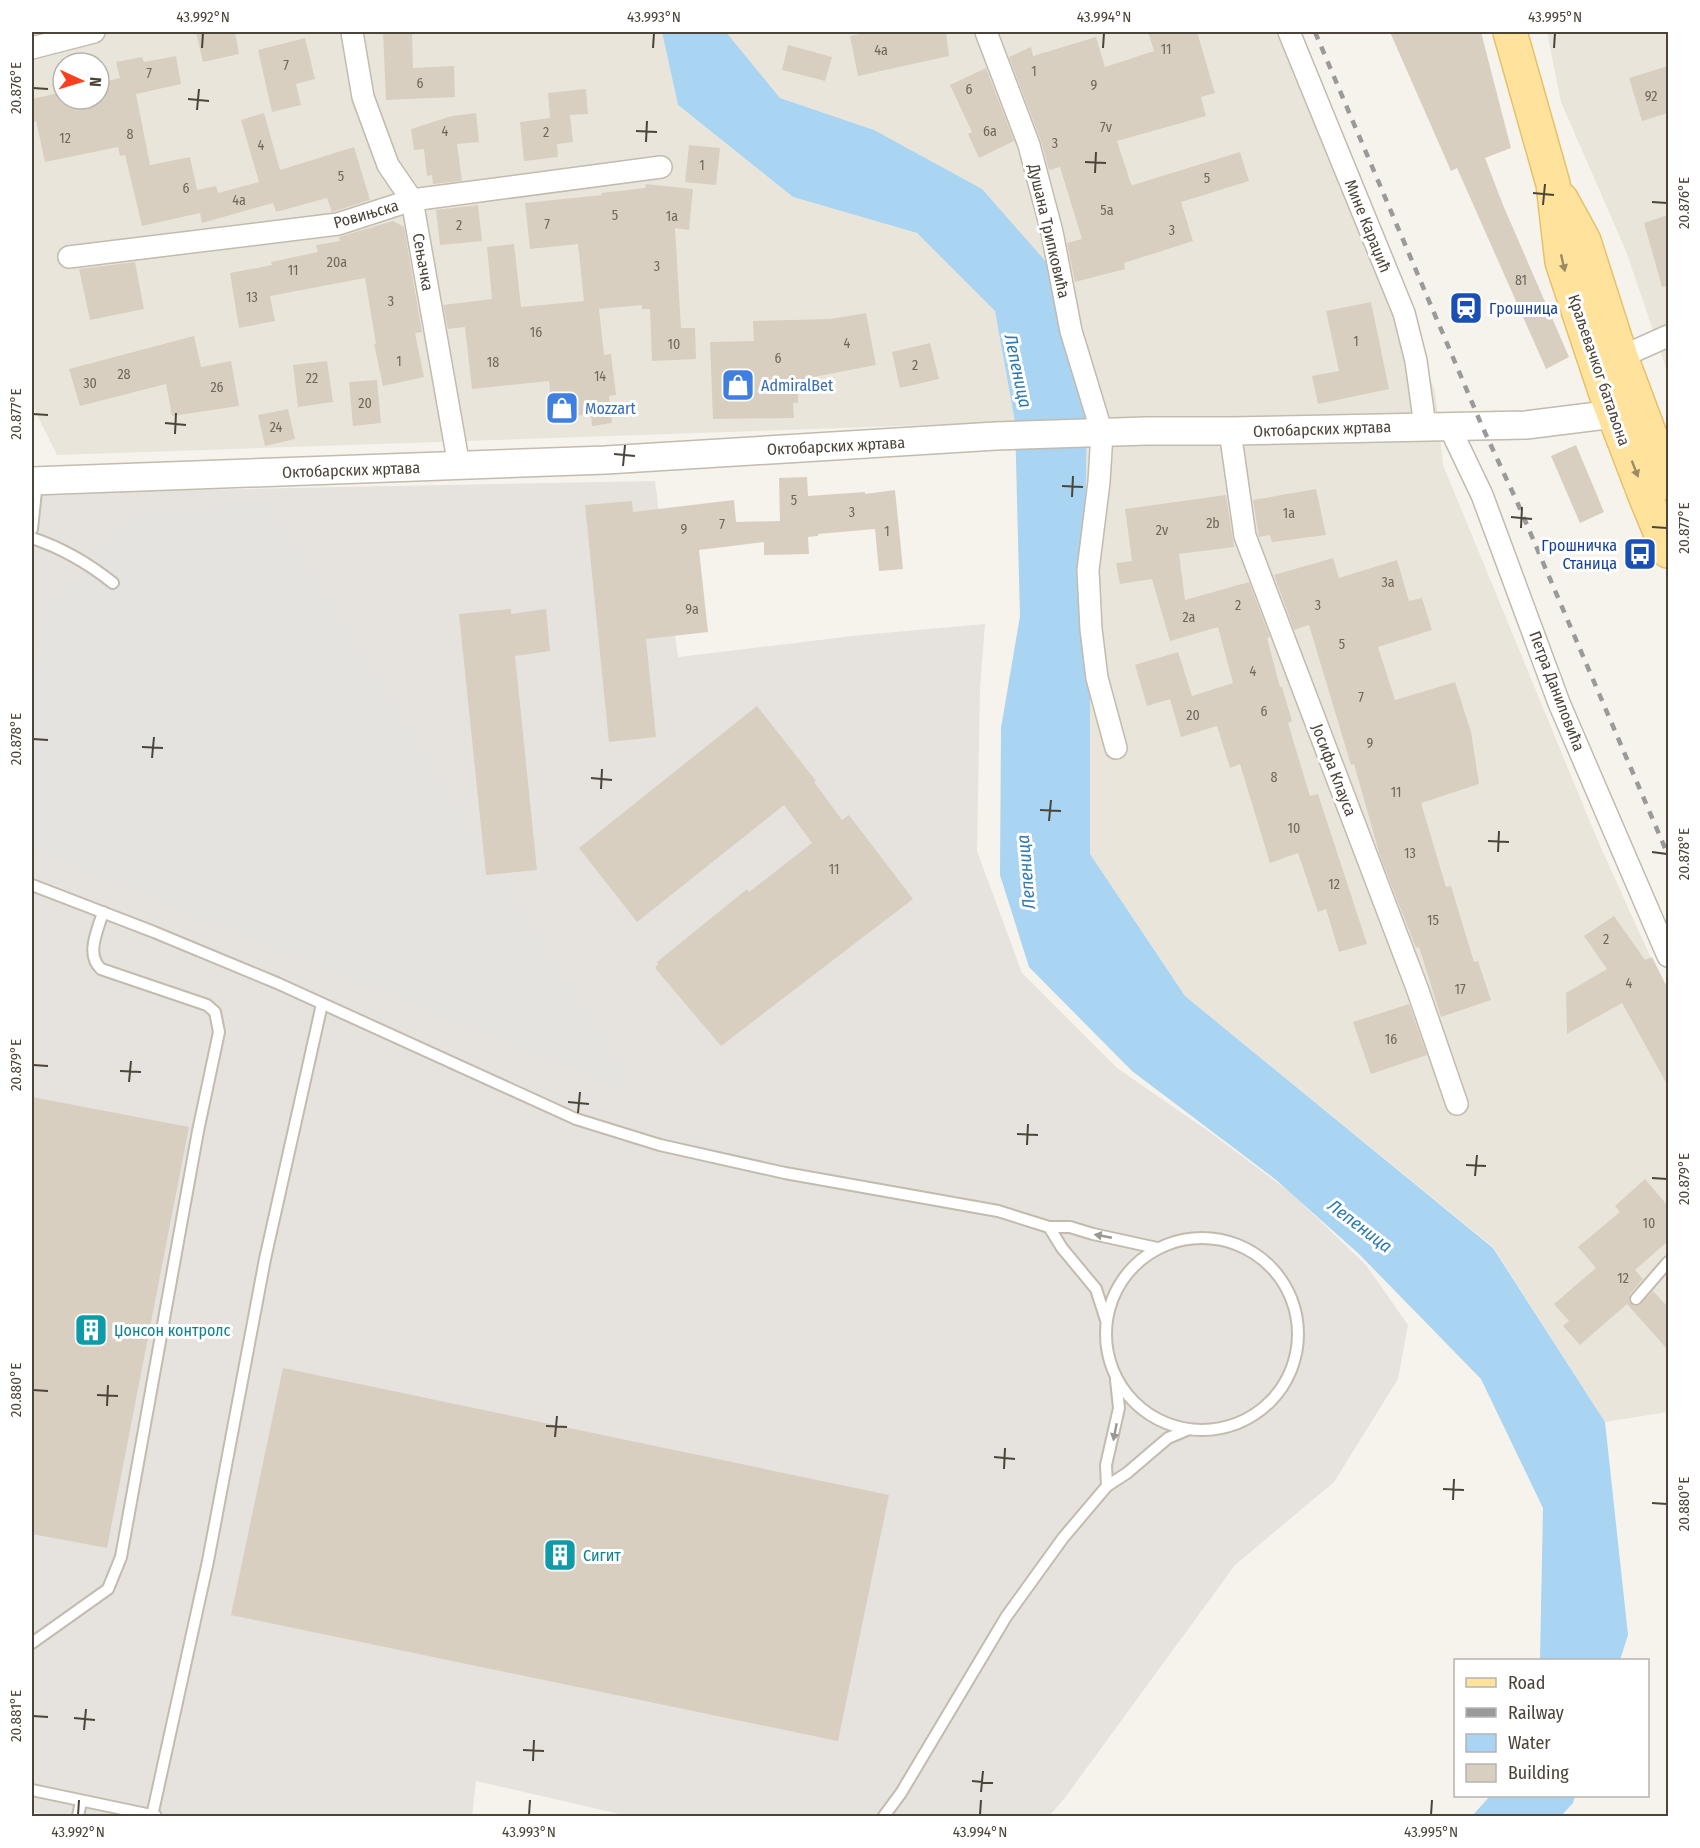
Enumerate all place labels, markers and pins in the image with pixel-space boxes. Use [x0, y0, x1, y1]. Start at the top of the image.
station icon: Грошница [1448, 290, 1484, 326]
place label: Грошница [1489, 299, 1558, 318]
shop icon: AdmiralBet [720, 367, 756, 403]
place label: AdmiralBet [761, 376, 834, 395]
shop icon: Mozzart [544, 390, 580, 426]
place label: Mozzart [585, 399, 637, 418]
place label: Грошничка Станица [1541, 536, 1617, 573]
bus stop icon: Грошничка Станица [1622, 536, 1658, 572]
building icon: Џонсон контролс [73, 1312, 109, 1348]
place label: Џонсон контролс [114, 1321, 231, 1340]
building icon: Сигит [542, 1537, 578, 1573]
place label: Сигит [583, 1546, 621, 1565]

